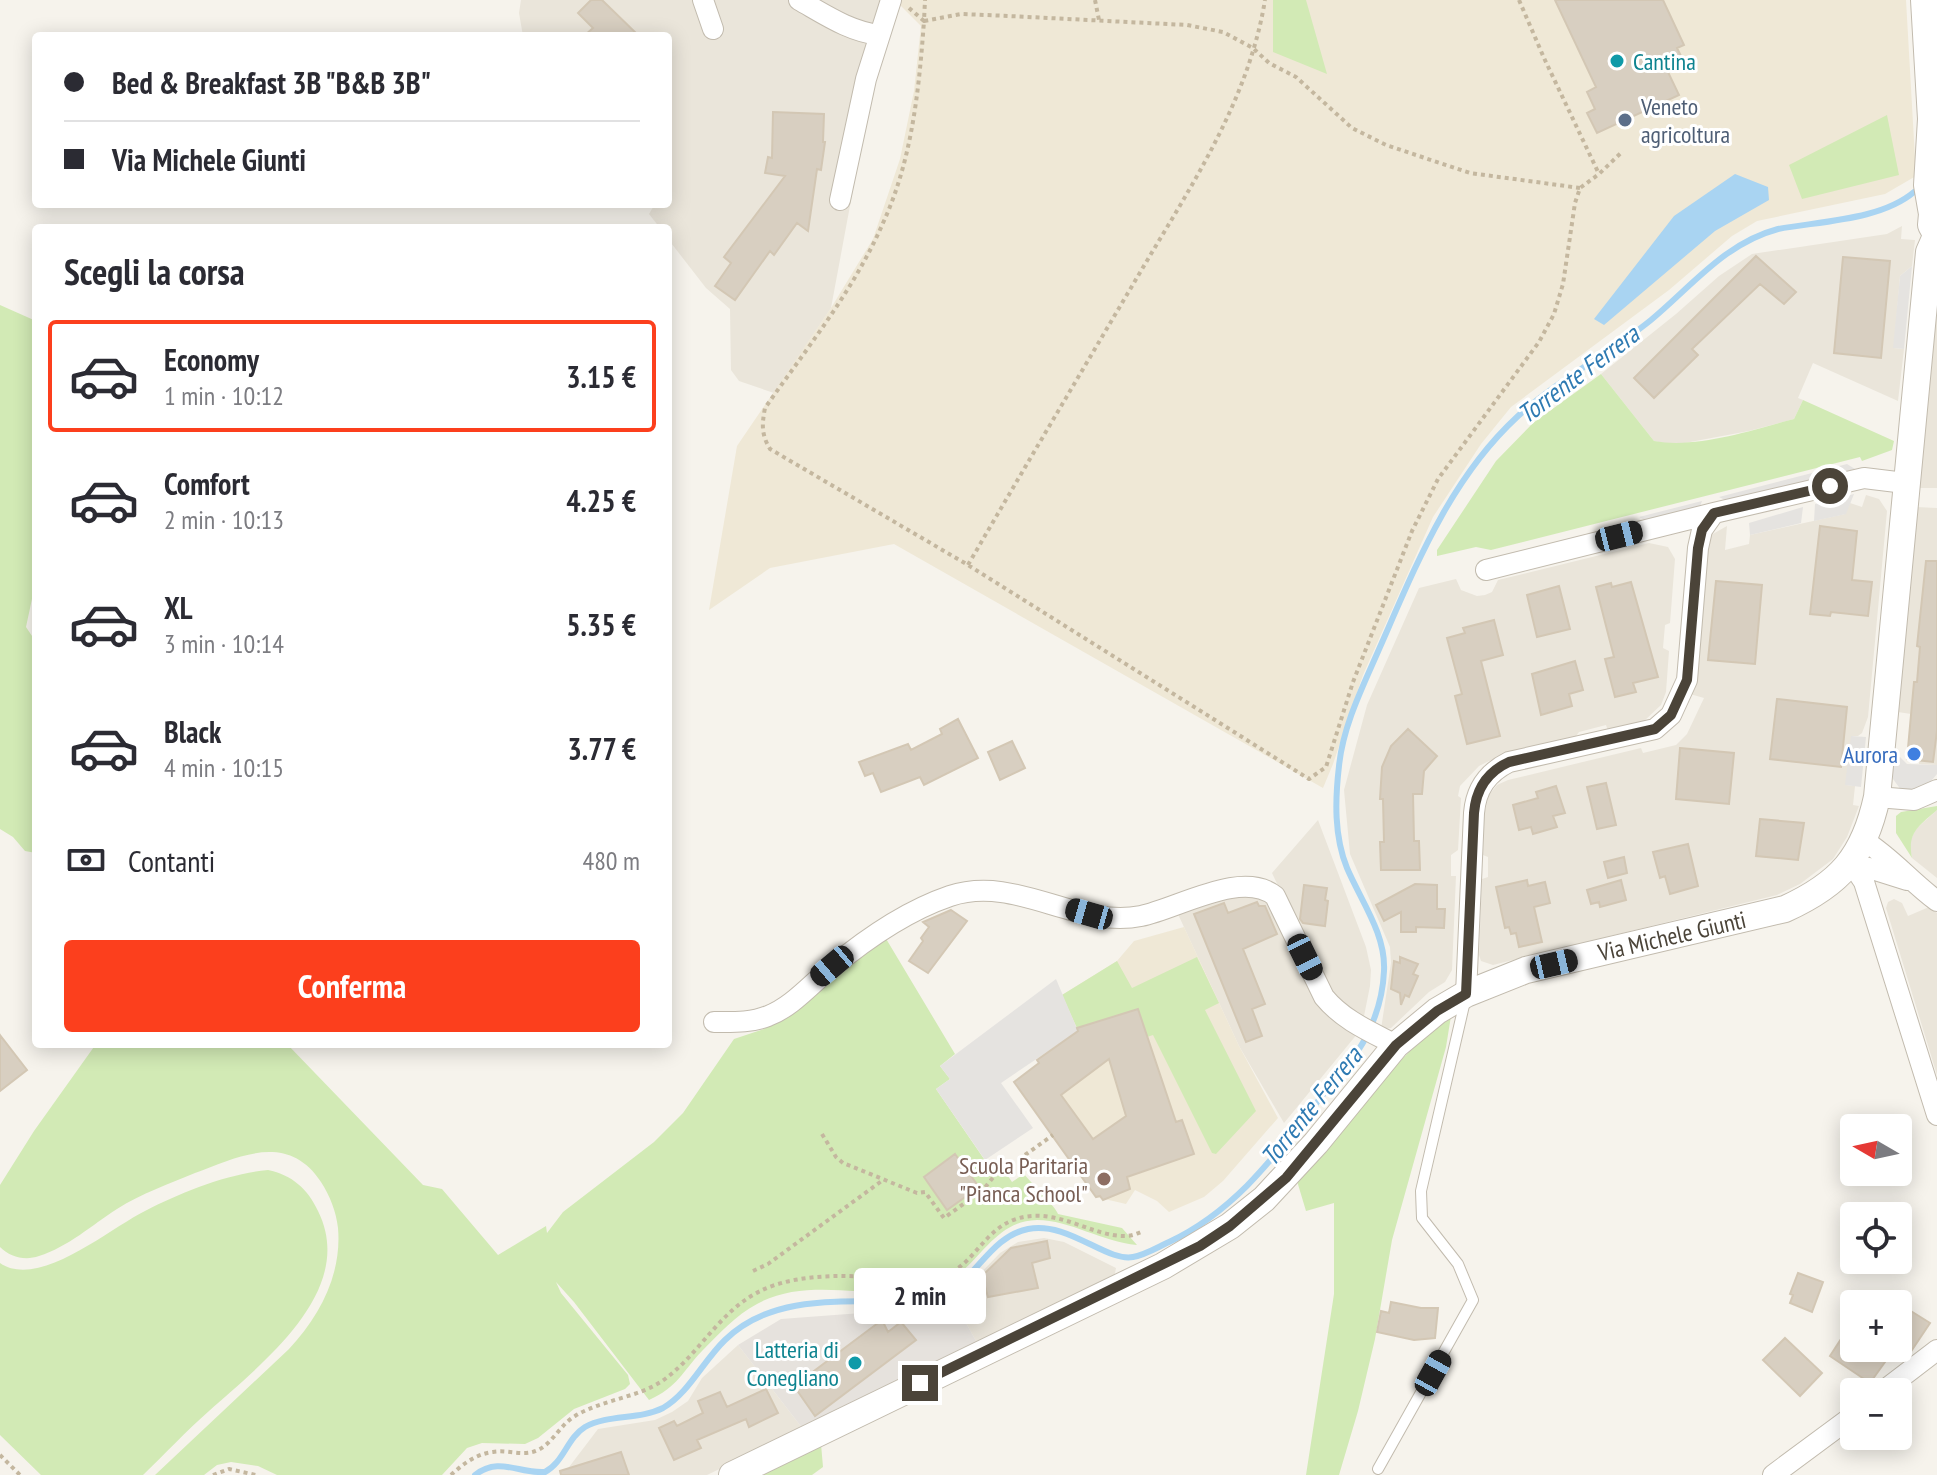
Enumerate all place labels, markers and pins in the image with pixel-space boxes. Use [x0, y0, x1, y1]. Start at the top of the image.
place label: Cantina [1633, 46, 1696, 77]
marker: Cantina [1608, 52, 1626, 70]
place label: Veneto agricoltura [1640, 91, 1730, 150]
marker: Veneto agricoltura [1616, 111, 1634, 129]
place label: Aurora [1843, 739, 1898, 770]
marker: Aurora [1905, 745, 1923, 763]
place label: Scuola Paritaria "Pianca School" [959, 1150, 1088, 1209]
marker: Scuola Paritaria "Pianca School" [1095, 1170, 1113, 1188]
place label: Latteria di Conegliano [746, 1334, 839, 1393]
marker: Latteria di Conegliano [846, 1354, 864, 1372]

